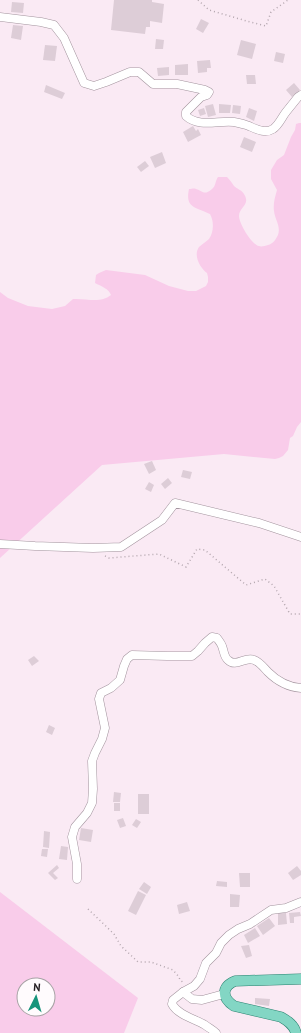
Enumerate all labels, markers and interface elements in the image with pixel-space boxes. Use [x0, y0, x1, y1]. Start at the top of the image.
north arrow [16, 977, 56, 1017]
text: N [33, 980, 41, 994]

